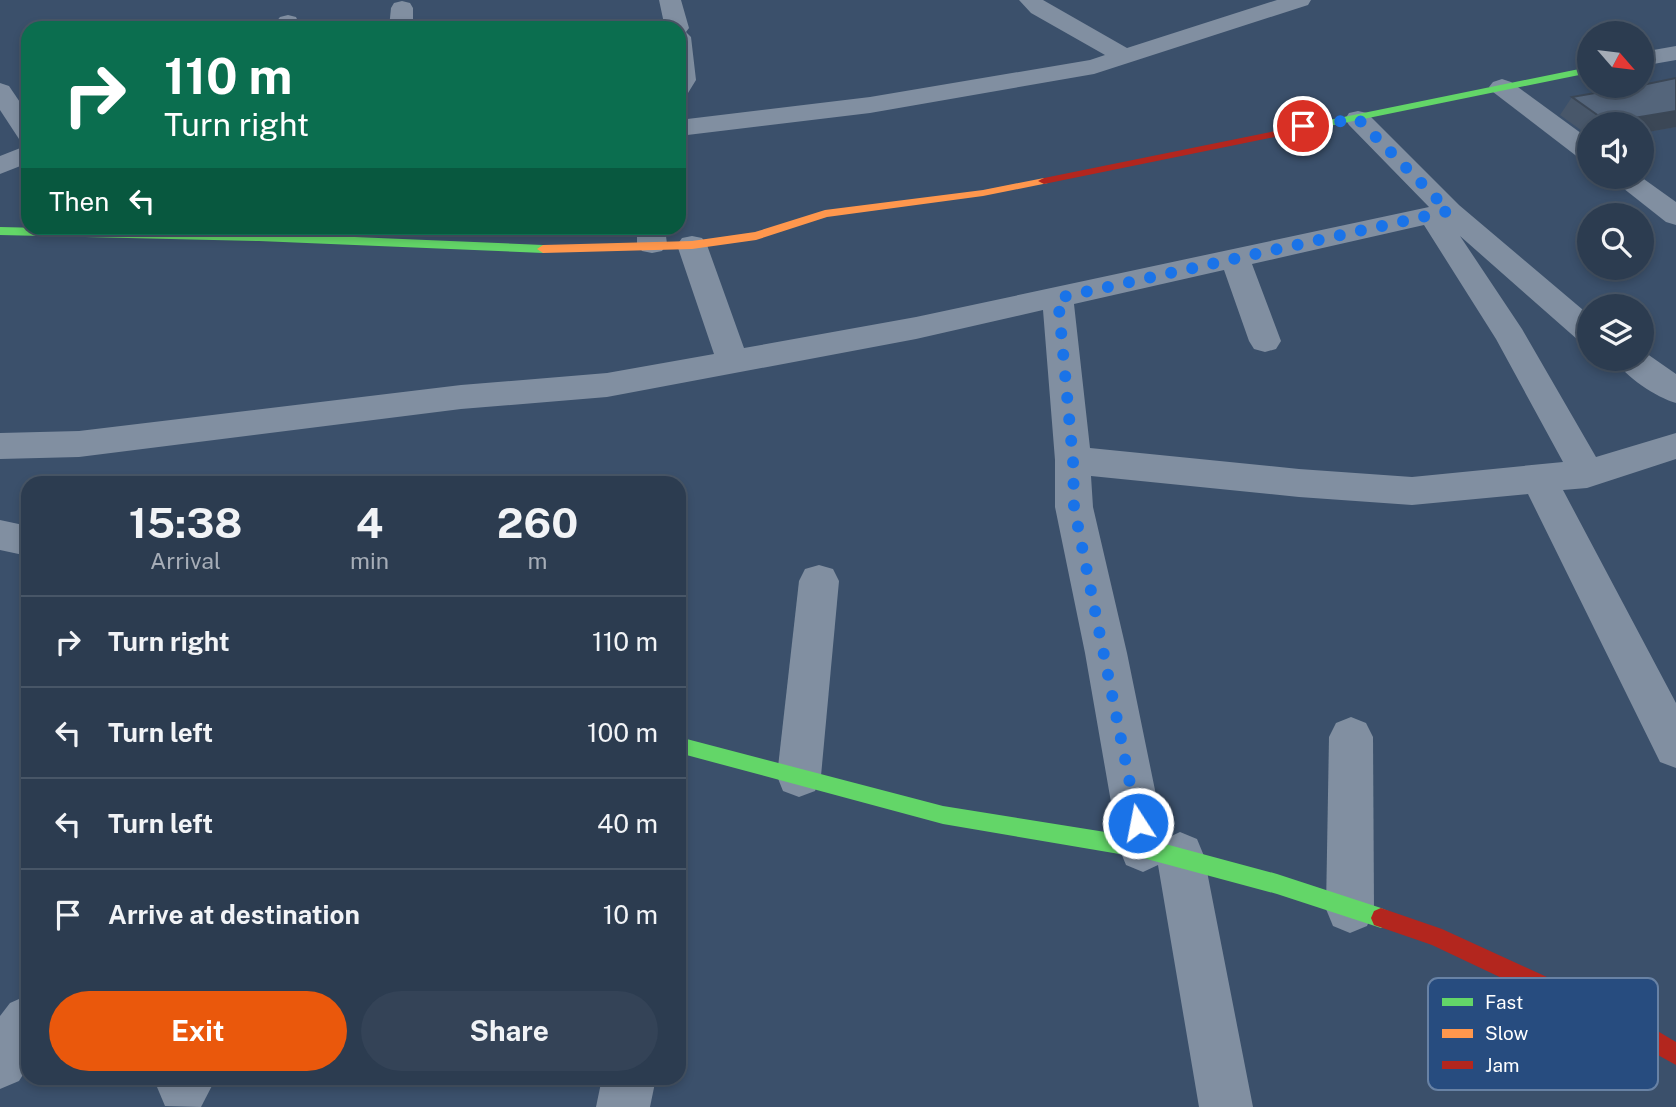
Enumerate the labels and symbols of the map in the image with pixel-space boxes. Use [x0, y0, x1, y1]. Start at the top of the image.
north arrow [1577, 21, 1654, 98]
pin [1273, 96, 1333, 156]
position arrow [1101, 786, 1175, 860]
legend [1428, 978, 1658, 1090]
text: Fast [1485, 991, 1523, 1013]
text: Slow [1485, 1022, 1529, 1044]
text: Jam [1485, 1054, 1519, 1076]

